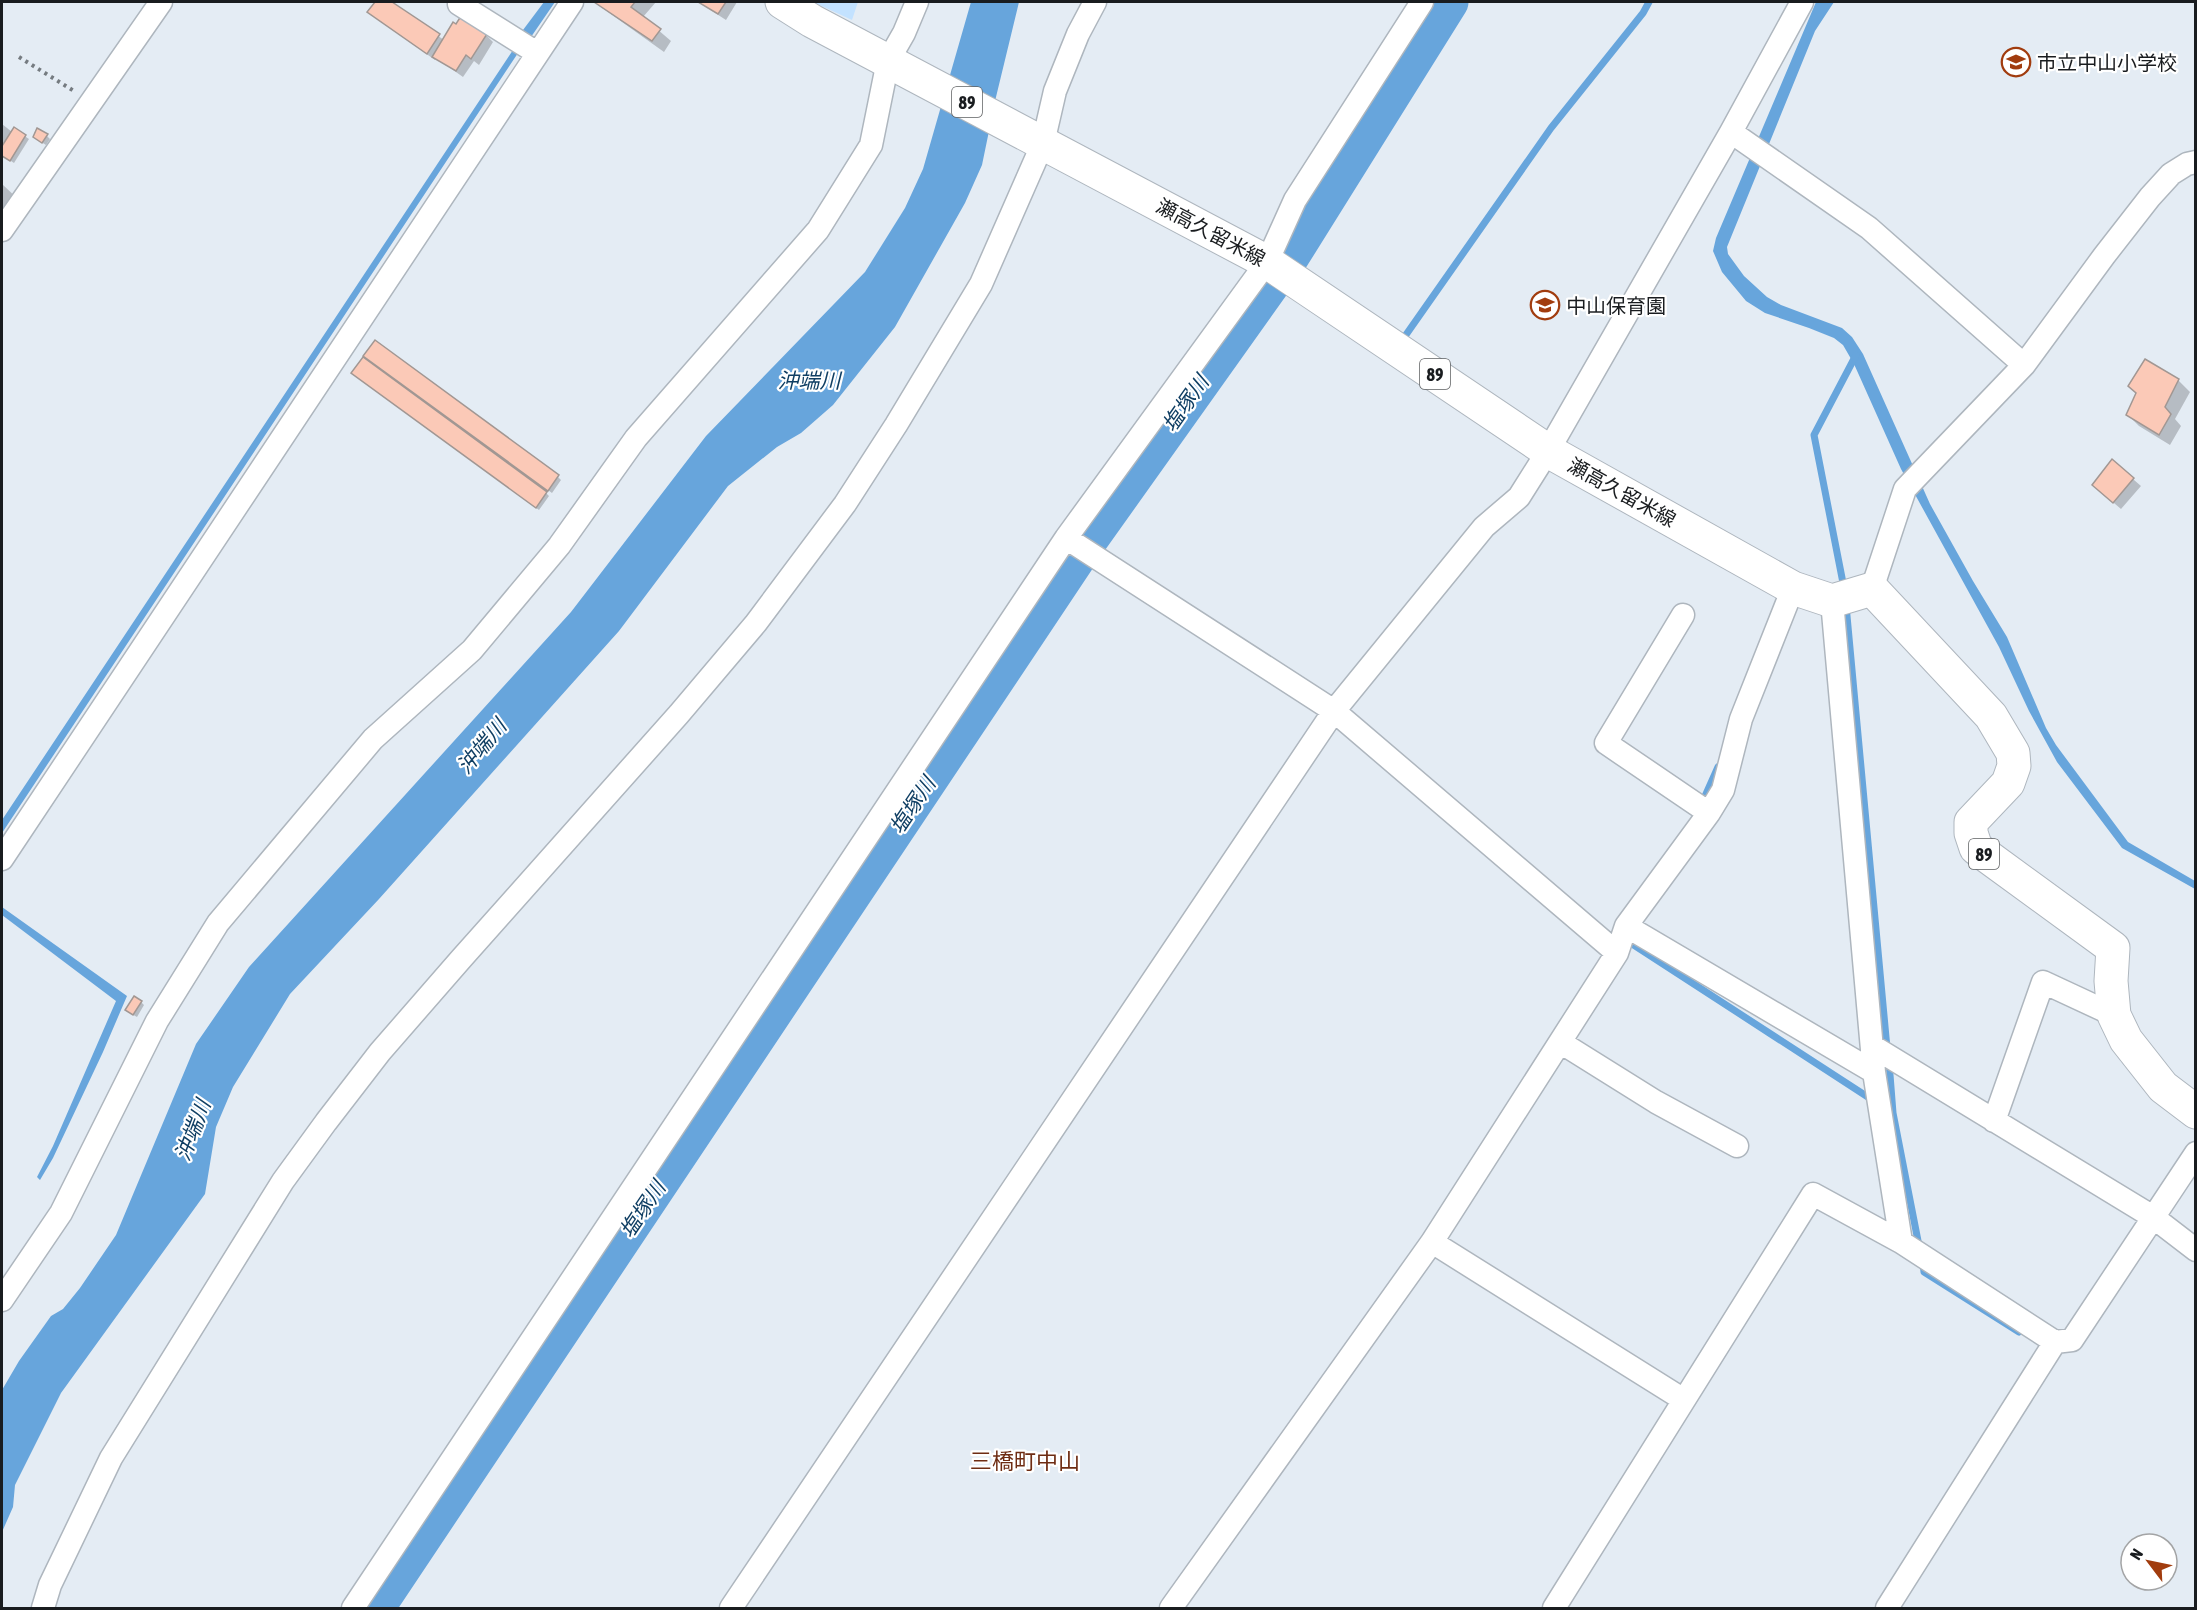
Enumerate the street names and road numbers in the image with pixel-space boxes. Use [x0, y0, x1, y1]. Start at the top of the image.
road number: 89 [952, 87, 982, 117]
street label: 瀬高久留米線 [1153, 194, 1269, 270]
road number: 89 [1420, 359, 1450, 389]
street label: 瀬高久留米線 [1564, 453, 1680, 531]
road number: 89 [1969, 839, 1999, 869]

